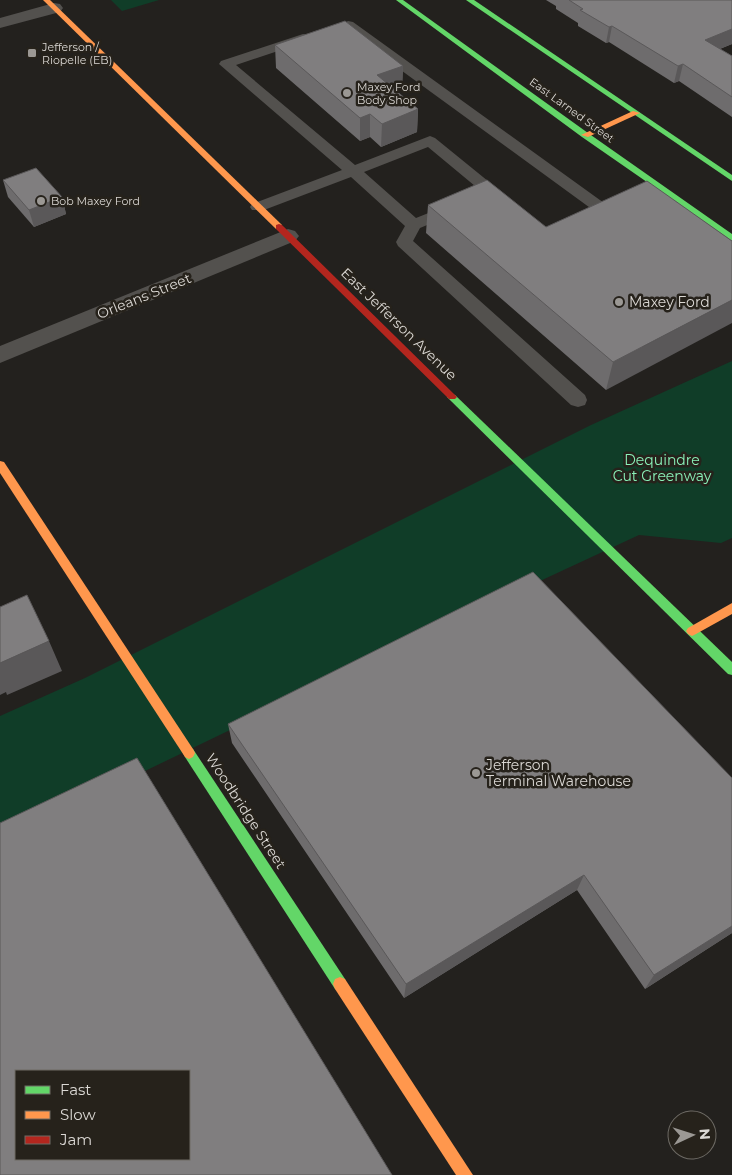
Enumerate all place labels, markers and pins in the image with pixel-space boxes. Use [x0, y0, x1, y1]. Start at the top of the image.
place label: Jefferson / Riopelle (EB) [41, 40, 112, 67]
marker: Jefferson / Riopelle (EB) [26, 47, 38, 59]
place label: Maxey Ford Body Shop [357, 80, 421, 107]
marker: Maxey Ford Body Shop [341, 87, 353, 99]
place label: Bob Maxey Ford [51, 194, 140, 208]
marker: Bob Maxey Ford [35, 195, 47, 207]
place label: Maxey Ford [629, 293, 710, 311]
marker: Maxey Ford [613, 296, 625, 308]
place label: Jefferson Terminal Warehouse [485, 756, 631, 790]
marker: Jefferson Terminal Warehouse [470, 767, 482, 779]

